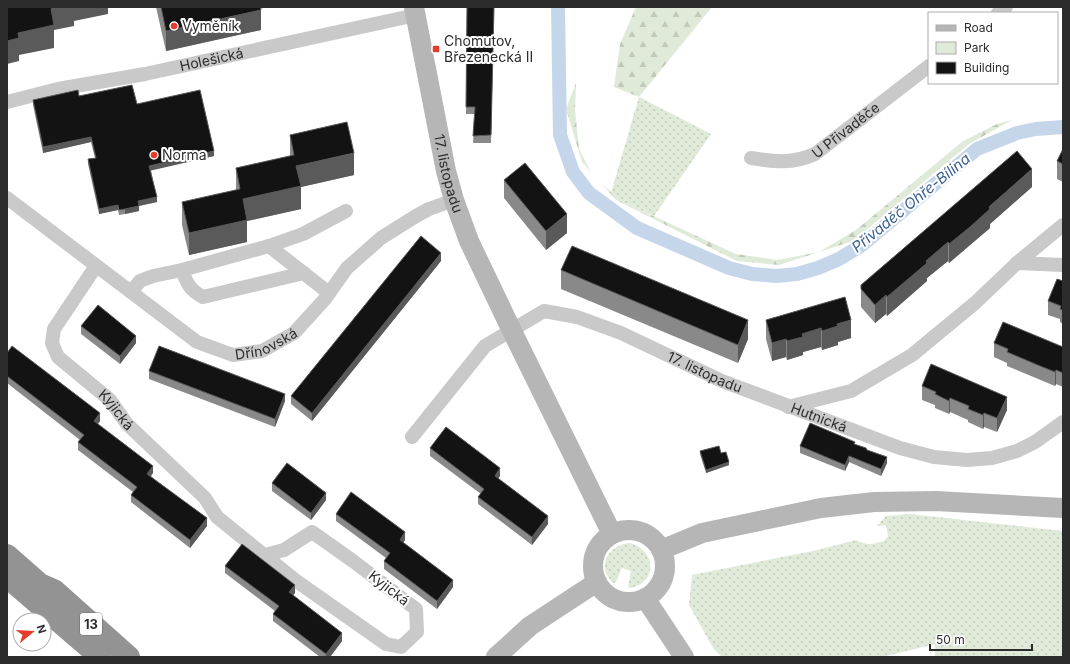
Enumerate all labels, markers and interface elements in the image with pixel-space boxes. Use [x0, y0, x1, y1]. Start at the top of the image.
legend [928, 12, 1058, 84]
place label: Vyměník [182, 17, 240, 34]
text: Road [964, 20, 993, 35]
marker: Vyměník [169, 21, 179, 31]
place label: Chomutov, Březenecká II [444, 32, 533, 65]
text: Park [964, 40, 990, 55]
street label: Holešická [178, 44, 245, 74]
marker: Chomutov, Březenecká II [431, 44, 441, 54]
text: Building [964, 60, 1009, 75]
street label: U Přivaděče [808, 98, 883, 161]
street label: 17. listopadu [431, 133, 467, 215]
place label: Norma [162, 146, 207, 163]
water label: Přivaděč Ohře-Bílina [848, 149, 974, 256]
marker: Norma [149, 150, 159, 160]
street label: Dřínovská [234, 324, 300, 363]
street label: 17. listopadu [665, 347, 745, 396]
street label: Kyjická [96, 385, 137, 434]
street label: Hutnická [789, 399, 849, 435]
street label: Kyjická [366, 566, 413, 609]
north arrow [12, 612, 52, 652]
road number: 13 [80, 613, 102, 635]
text: N [34, 623, 49, 635]
scale bar [930, 626, 1032, 652]
text: 50 m [936, 632, 965, 647]

